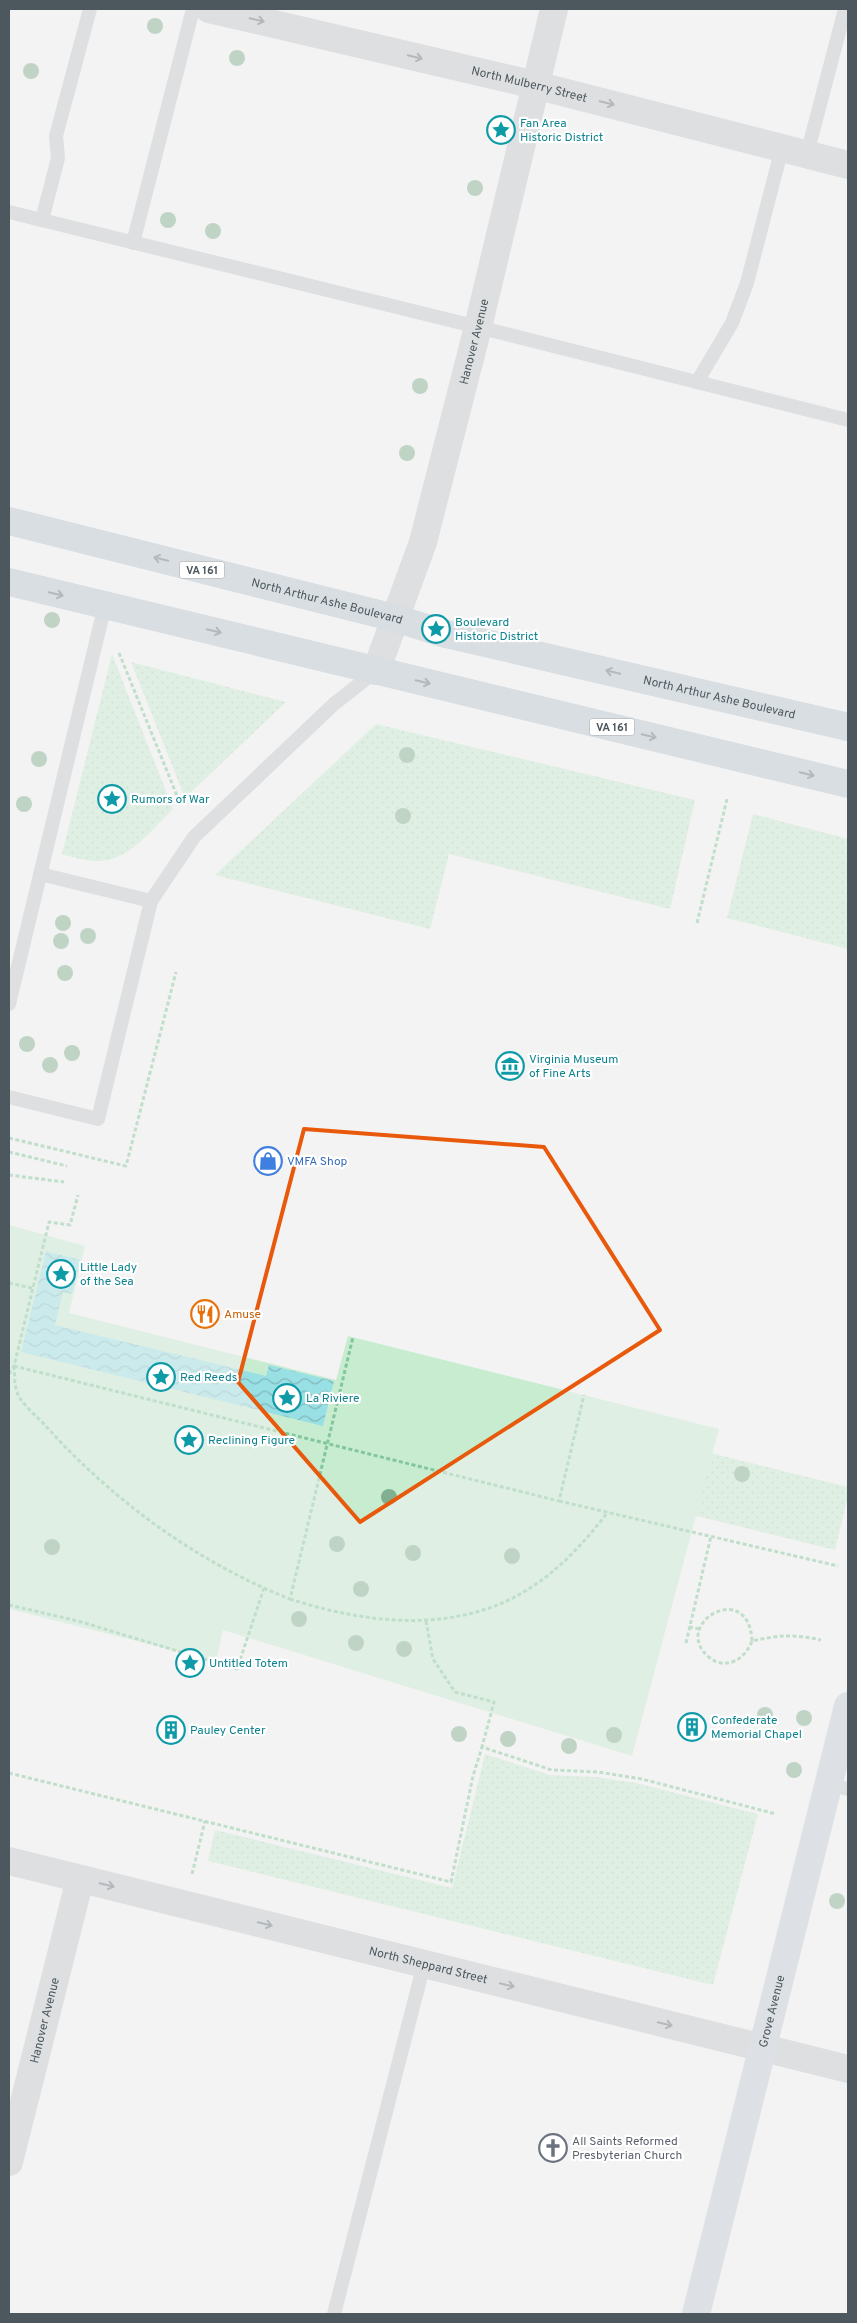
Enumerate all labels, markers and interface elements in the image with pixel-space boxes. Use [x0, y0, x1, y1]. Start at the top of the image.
one-way arrow [248, 16, 264, 25]
one-way arrow [406, 53, 422, 62]
street label: North Mulberry Street [470, 63, 589, 107]
one-way arrow [598, 99, 614, 108]
place icon: Fan Area Historic District [486, 115, 516, 145]
place label: Fan Area Historic District [520, 116, 603, 146]
street label: Hanover Avenue [457, 297, 493, 387]
one-way arrow [154, 554, 170, 563]
road number: VA 161 [180, 562, 224, 578]
street label: North Arthur Ashe Boulevard [249, 575, 405, 629]
one-way arrow [48, 589, 64, 599]
place icon: Boulevard Historic District [421, 614, 451, 644]
place label: Boulevard Historic District [455, 615, 538, 645]
one-way arrow [206, 627, 222, 636]
one-way arrow [606, 667, 622, 676]
street label: North Arthur Ashe Boulevard [641, 673, 797, 724]
one-way arrow [415, 678, 431, 687]
road number: VA 161 [590, 719, 634, 736]
one-way arrow [641, 732, 657, 741]
one-way arrow [799, 770, 815, 779]
place icon: Rumors of War [97, 784, 127, 814]
place label: Rumors of War [131, 792, 210, 808]
museum icon: Virginia Museum of Fine Arts [495, 1051, 525, 1081]
place label: Virginia Museum of Fine Arts [529, 1052, 618, 1082]
shop icon: VMFA Shop [253, 1146, 283, 1176]
place label: VMFA Shop [287, 1154, 348, 1170]
place icon: Little Lady of the Sea [46, 1259, 76, 1289]
place label: Little Lady of the Sea [80, 1260, 137, 1290]
restaurant icon: Amuse [190, 1299, 220, 1329]
place label: Amuse [224, 1307, 261, 1323]
place icon: Red Reeds [146, 1362, 176, 1392]
place label: Red Reeds [180, 1370, 237, 1386]
place icon: La Riviere [272, 1383, 302, 1413]
place label: La Riviere [306, 1391, 359, 1407]
place icon: Reclining Figure [174, 1425, 204, 1455]
place label: Reclining Figure [208, 1433, 295, 1449]
place icon: Untitled Totem [175, 1648, 205, 1678]
place label: Untitled Totem [209, 1656, 288, 1672]
building icon: Confederate Memorial Chapel [677, 1712, 707, 1742]
place label: Confederate Memorial Chapel [711, 1713, 802, 1743]
building icon: Pauley Center [156, 1715, 186, 1745]
place label: Pauley Center [190, 1723, 266, 1739]
one-way arrow [99, 1881, 115, 1890]
one-way arrow [256, 1920, 272, 1930]
street label: North Sheppard Street [367, 1943, 489, 1988]
street label: Grove Avenue [756, 1974, 789, 2050]
street label: Hanover Avenue [27, 1976, 64, 2065]
one-way arrow [499, 1981, 515, 1990]
one-way arrow [657, 2020, 673, 2029]
church icon: All Saints Reformed Presbyterian Church [538, 2133, 568, 2163]
place label: All Saints Reformed Presbyterian Church [572, 2134, 682, 2164]

